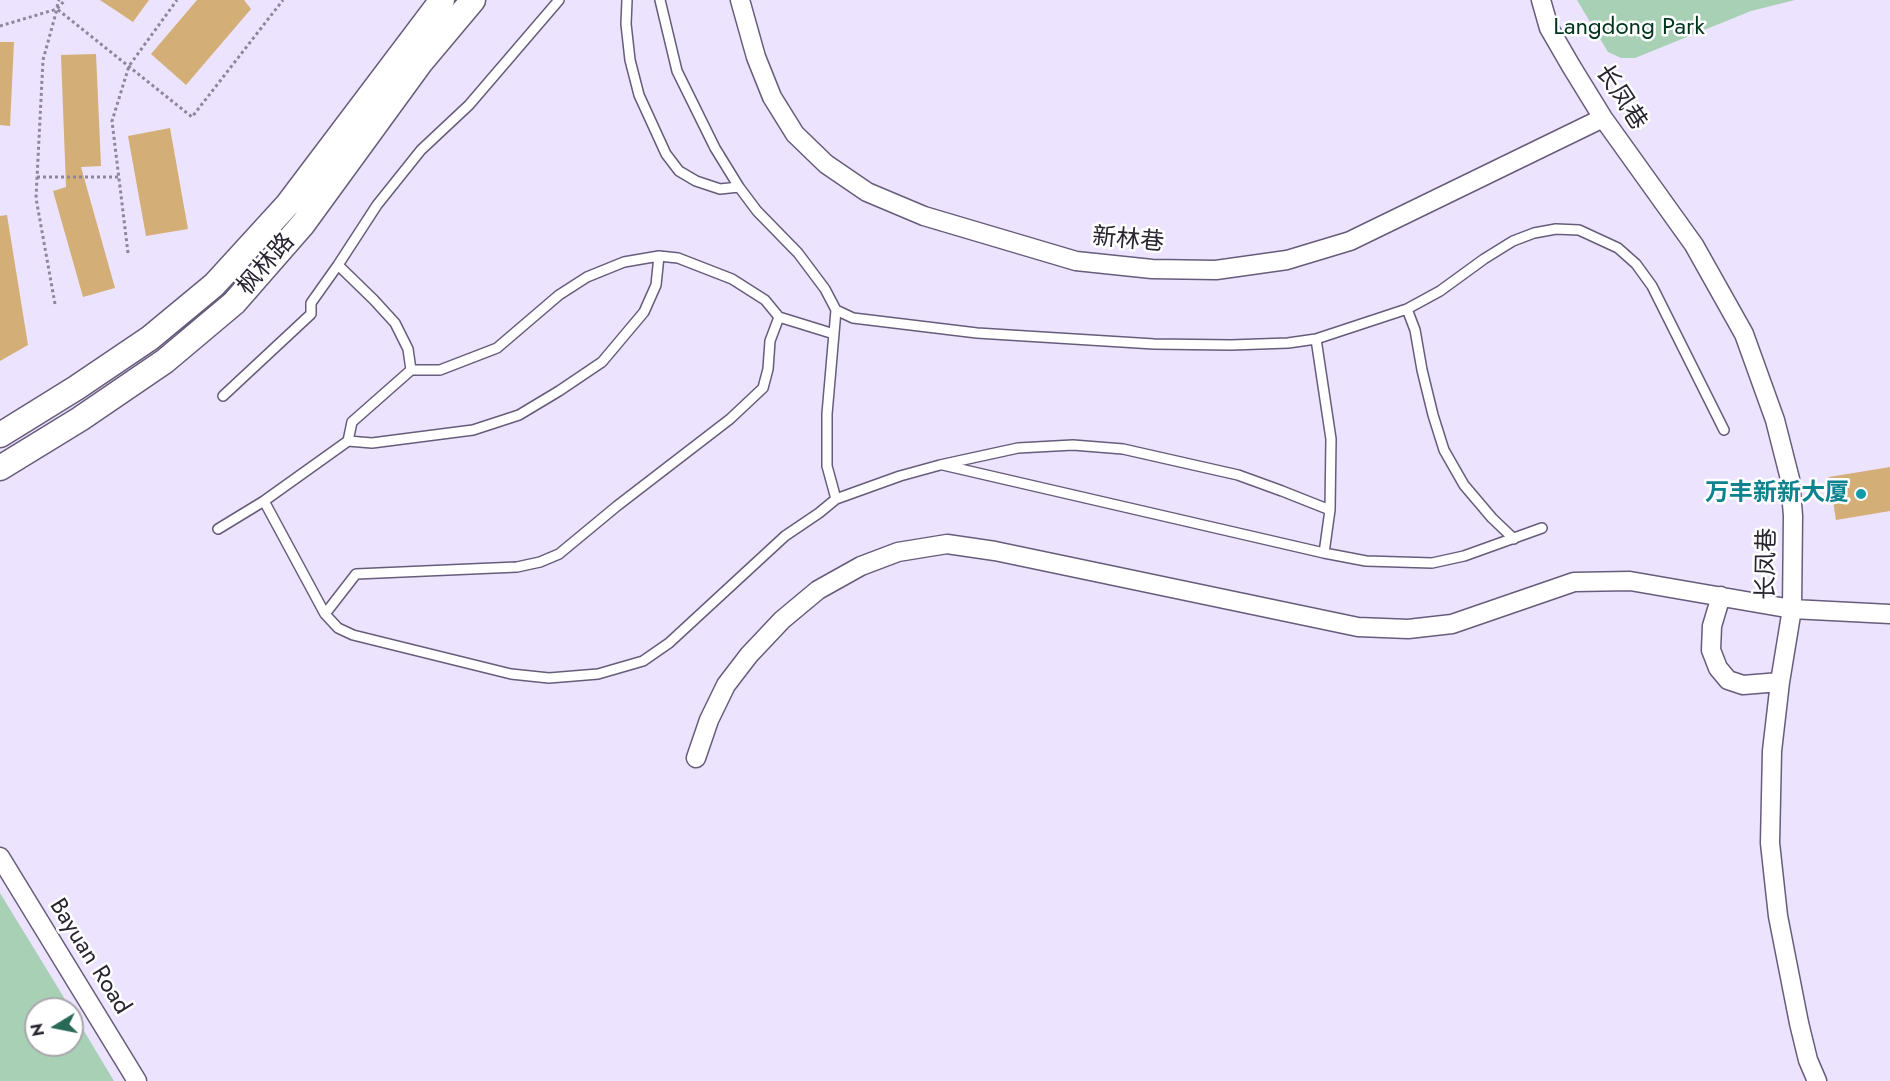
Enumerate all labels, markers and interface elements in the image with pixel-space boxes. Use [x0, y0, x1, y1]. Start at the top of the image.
park label: Langdong Park [1553, 14, 1705, 42]
street label: 长凤巷 [1588, 60, 1652, 136]
street label: 新林巷 [1091, 224, 1165, 258]
street label: 枫林路 [233, 228, 301, 302]
place label: 万丰新新大厦 [1705, 480, 1849, 508]
marker: 万丰新新大厦 [1854, 487, 1868, 501]
street label: 长凤巷 [1753, 528, 1783, 600]
street label: Bayuan Road [42, 894, 136, 1020]
north arrow [24, 997, 84, 1057]
text: N [25, 1022, 50, 1038]

